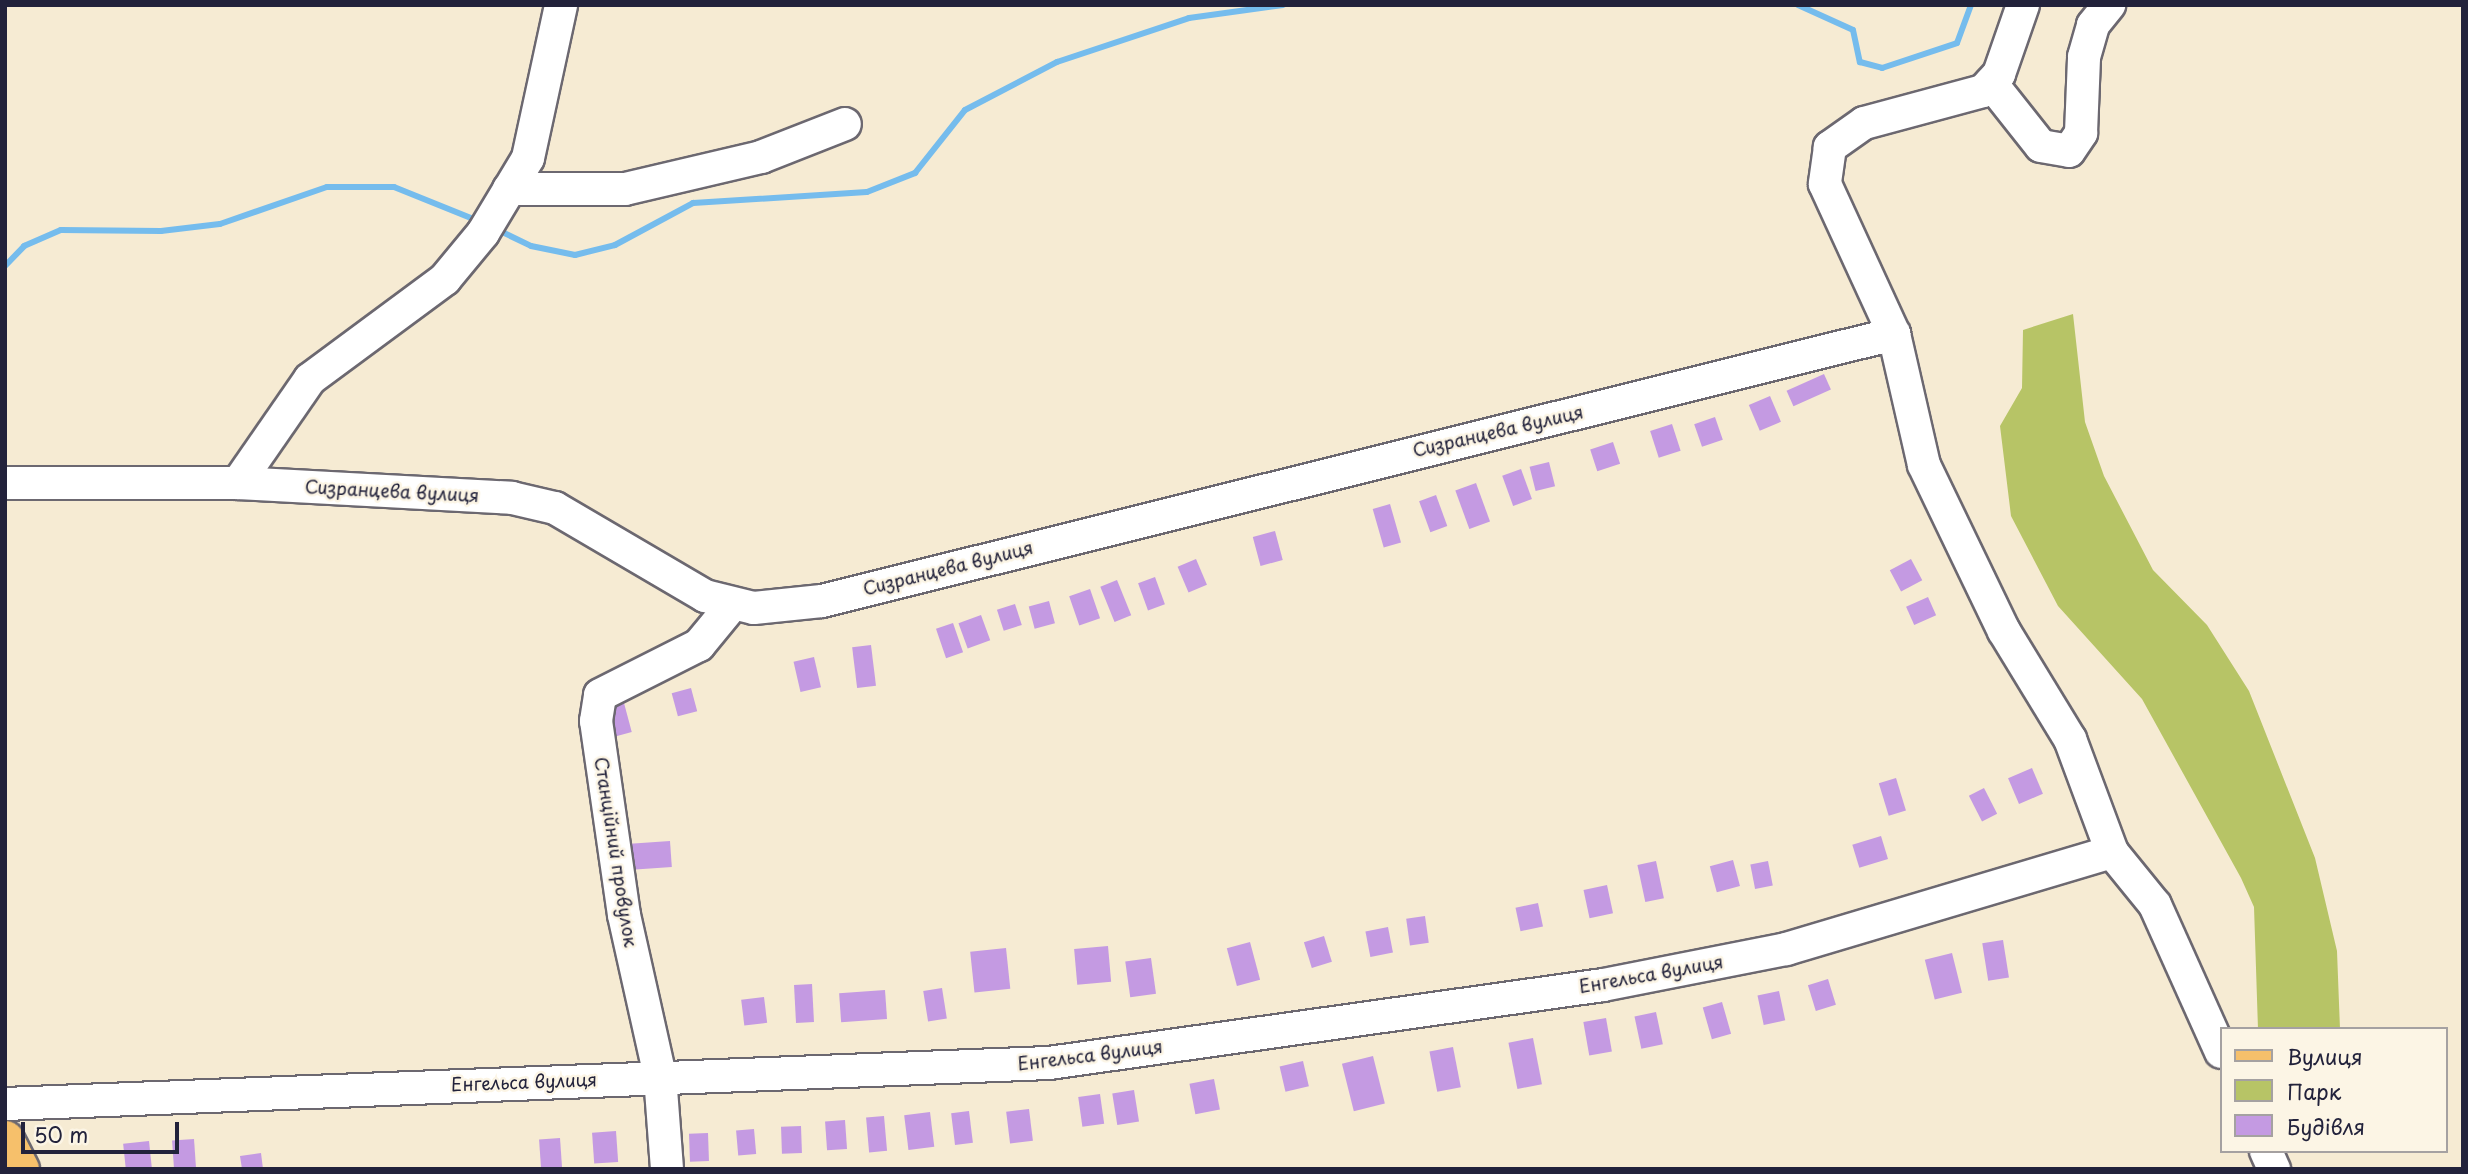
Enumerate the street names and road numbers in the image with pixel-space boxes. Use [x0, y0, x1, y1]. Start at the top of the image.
street label: Сизранцева вулиця [1410, 401, 1586, 461]
street label: Сизранцева вулиця [304, 476, 480, 506]
street label: Сизранцева вулиця [860, 536, 1036, 600]
street label: Станційний провулок [590, 755, 642, 949]
street label: Енгельса вулиця [1576, 951, 1726, 997]
street label: Енгельса вулиця [1015, 1035, 1165, 1075]
street label: Енгельса вулиця [450, 1069, 598, 1095]

